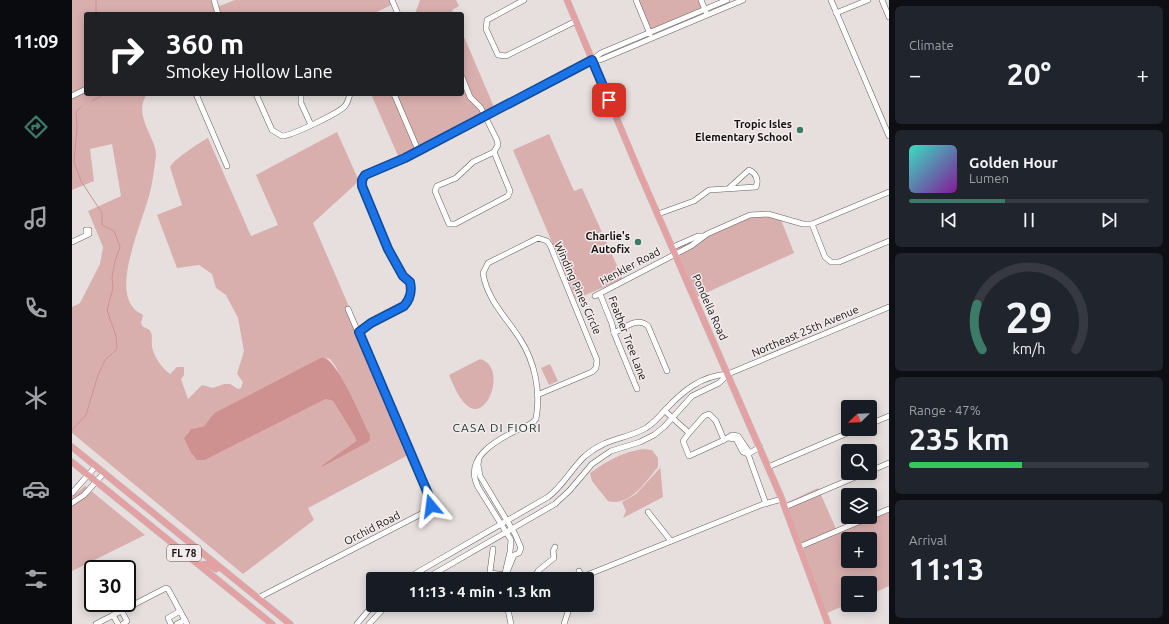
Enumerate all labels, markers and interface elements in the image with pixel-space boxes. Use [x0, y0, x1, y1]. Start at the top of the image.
icon: right [100, 28, 152, 80]
text: 360 m [166, 28, 244, 59]
text: 11:09 [13, 31, 59, 51]
text: Climate [909, 38, 954, 52]
text: 20° [1007, 57, 1051, 91]
text: Smokey Hollow Lane [166, 61, 333, 81]
text: − [909, 62, 921, 87]
text: + [1137, 62, 1149, 87]
pin [592, 83, 626, 117]
icon: arrive [598, 89, 620, 111]
icon: directions [22, 113, 50, 141]
place label: Tropic Isles Elementary School [695, 118, 793, 143]
marker: Tropic Isles Elementary School [795, 125, 805, 135]
text: Golden Hour [969, 154, 1058, 171]
text: Lumen [969, 171, 1009, 185]
icon: music [22, 204, 50, 232]
icon: previous [938, 209, 960, 231]
icon: pause [1018, 209, 1040, 231]
icon: next [1098, 209, 1120, 231]
place label: Charlie's Autofix [585, 230, 630, 255]
marker: Charlie's Autofix [633, 237, 643, 247]
street label: Winding Pines Circle [552, 240, 604, 336]
street label: Henkler Road [598, 245, 662, 287]
street label: Pondella Road [690, 272, 730, 342]
icon: phone [22, 294, 50, 322]
street label: Feather Tree Lane [606, 294, 650, 382]
text: 29 [1006, 294, 1052, 341]
street label: Northeast 25th Avenue [750, 303, 860, 359]
text: km/h [1013, 341, 1045, 357]
icon: climate [22, 384, 50, 412]
north arrow [841, 400, 877, 436]
map controls [841, 400, 877, 612]
text: Range · 47% [909, 403, 981, 417]
district label: CASA DI FIORI [452, 421, 542, 434]
text: 235 km [909, 422, 1010, 456]
button: search [841, 444, 877, 480]
icon: car [22, 475, 50, 503]
position arrow [410, 485, 452, 527]
button: layers [841, 488, 877, 524]
street label: Orchid Road [342, 509, 402, 547]
button: + [841, 532, 877, 568]
text: Arrival [909, 533, 947, 547]
road number: FL 78 [167, 545, 201, 561]
text: 11:13 [909, 552, 984, 586]
speed limit sign: 30 [84, 560, 136, 612]
icon: filters [22, 565, 50, 593]
button: − [841, 576, 877, 612]
text: 11:13 · 4 min · 1.3 km [409, 583, 551, 600]

